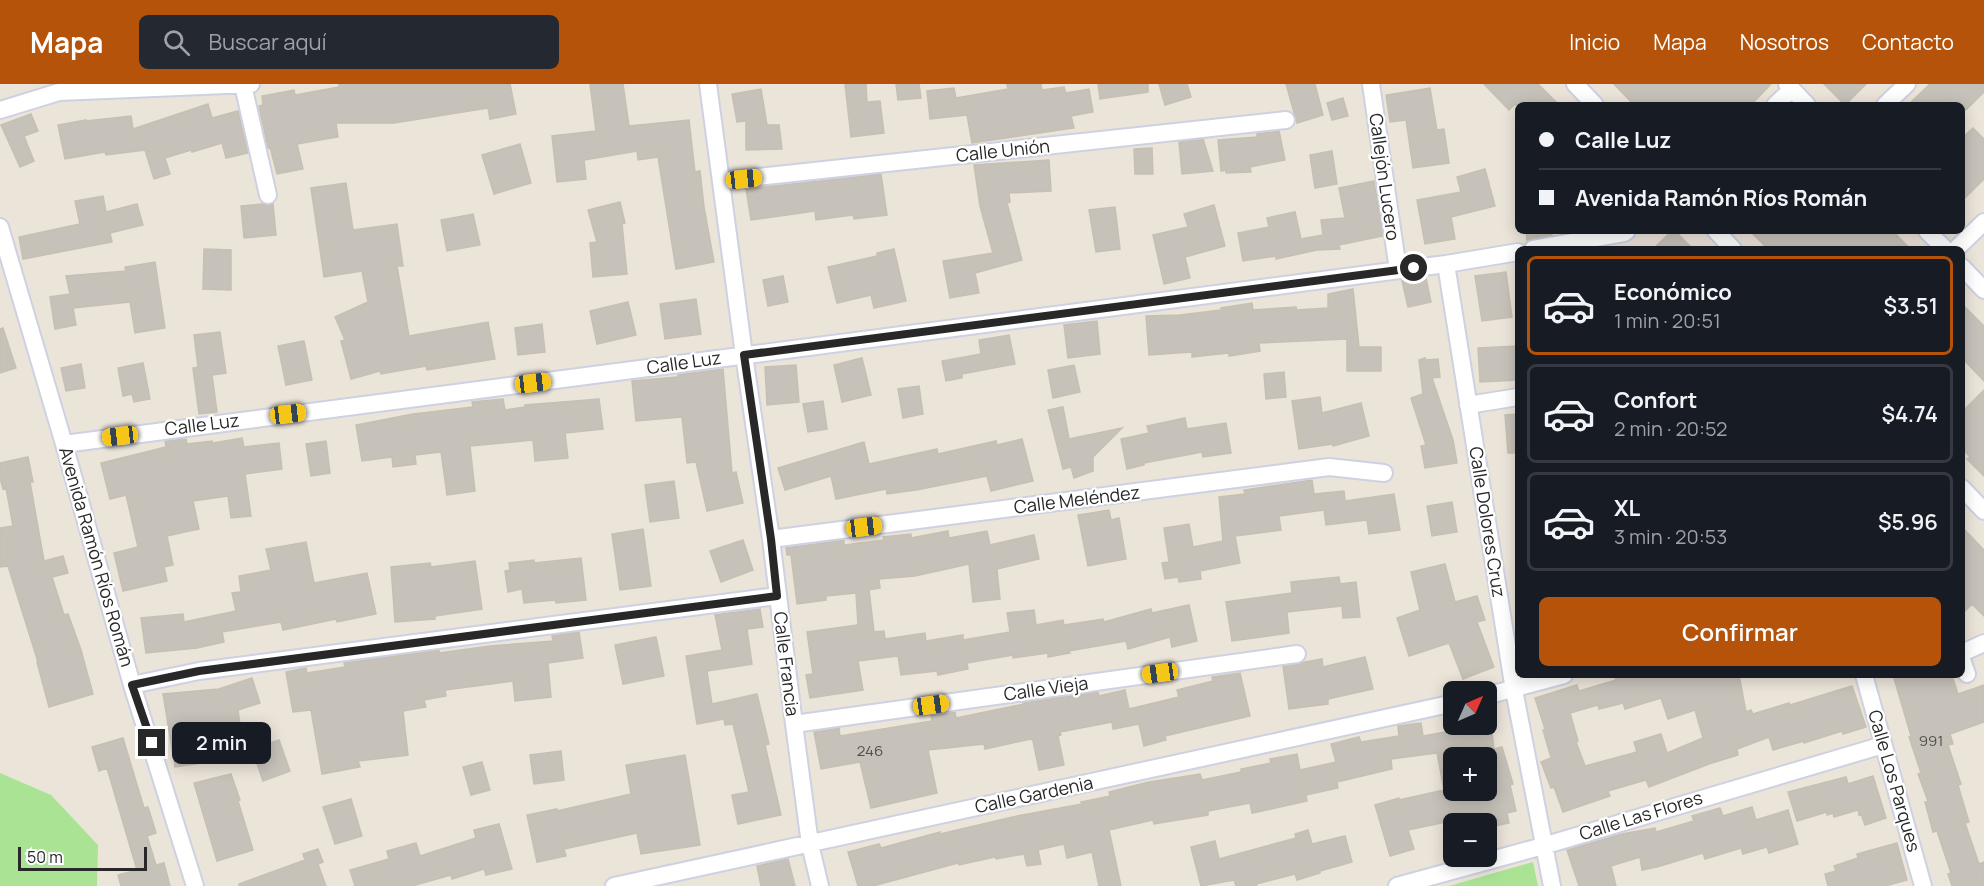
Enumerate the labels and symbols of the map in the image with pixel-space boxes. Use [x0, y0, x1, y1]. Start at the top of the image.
street label: Callejón Lucero [1364, 112, 1406, 242]
street label: Calle Unión [955, 133, 1051, 167]
car [725, 168, 763, 190]
route start [1400, 254, 1427, 281]
street label: Calle Luz [645, 345, 723, 379]
car [514, 372, 552, 394]
car [269, 403, 307, 425]
street label: Calle Luz [163, 408, 240, 440]
car [101, 425, 139, 447]
street label: Avenida Ramón Ríos Román [54, 444, 140, 669]
street label: Calle Dolores Cruz [1464, 445, 1512, 599]
street label: Calle Meléndez [1012, 479, 1141, 519]
car [845, 516, 883, 538]
street label: Calle Francia [769, 610, 805, 718]
car [1141, 662, 1179, 684]
street label: Calle Vieja [1002, 670, 1090, 706]
north arrow [1443, 681, 1497, 735]
car [912, 694, 950, 716]
street label: Calle Los Parques [1863, 707, 1927, 854]
callout: 2 min [173, 722, 272, 764]
route end [138, 729, 165, 756]
house number: 991 [1919, 730, 1943, 751]
house number: 246 [857, 740, 883, 761]
street label: Calle Gardenia [973, 770, 1095, 818]
street label: Calle Las Flores [1576, 785, 1705, 845]
scale bar [18, 844, 147, 872]

